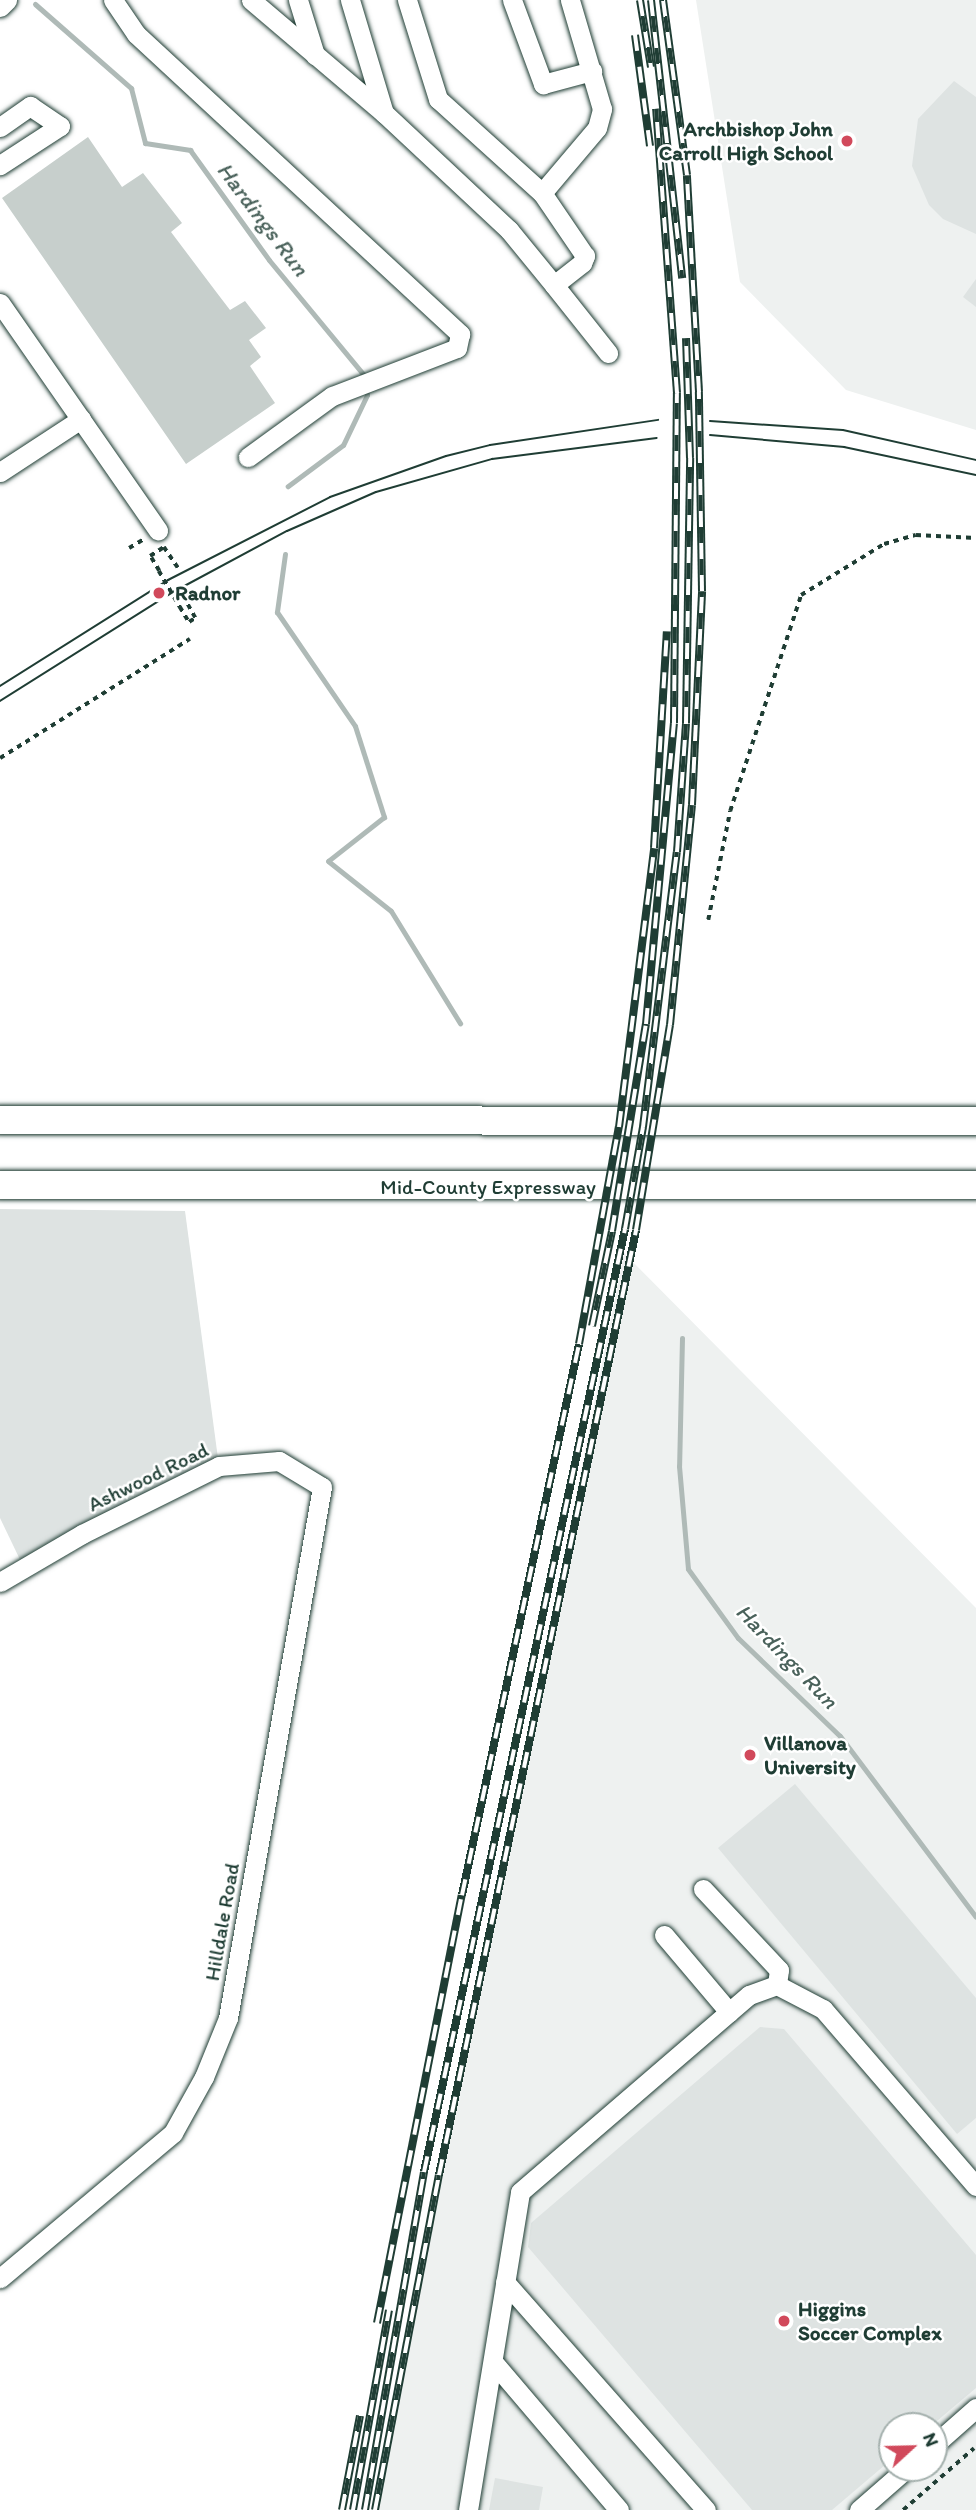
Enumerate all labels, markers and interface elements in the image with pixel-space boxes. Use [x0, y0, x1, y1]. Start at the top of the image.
place label: Archbishop John Carroll High School [659, 116, 833, 166]
marker: Archbishop John Carroll High School [839, 133, 855, 149]
water label: Hardings Run [211, 157, 315, 281]
place label: Radnor [175, 580, 240, 606]
marker: Radnor [149, 583, 169, 603]
street label: Mid-County Expressway [381, 1174, 595, 1200]
street label: Ashwood Road [84, 1437, 212, 1517]
water label: Hardings Run [730, 1598, 844, 1714]
place label: Villanova University [764, 1730, 856, 1780]
marker: Villanova University [742, 1747, 758, 1763]
street label: Hilldale Road [199, 1861, 245, 1983]
place label: Higgins Soccer Complex [798, 2296, 942, 2346]
marker: Higgins Soccer Complex [776, 2313, 792, 2329]
north arrow [878, 2412, 948, 2482]
text: N [918, 2429, 944, 2450]

